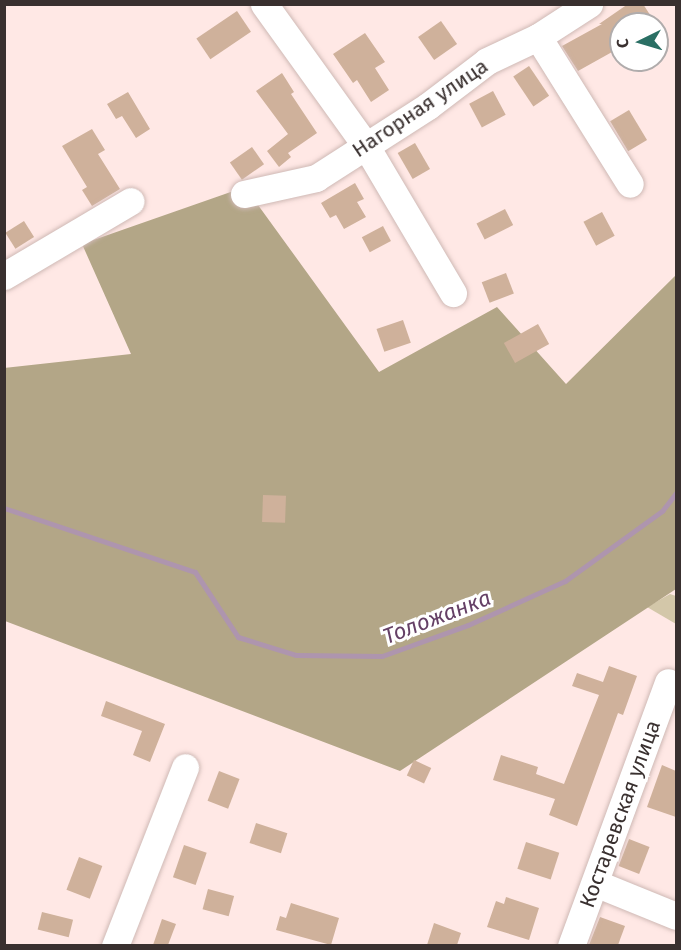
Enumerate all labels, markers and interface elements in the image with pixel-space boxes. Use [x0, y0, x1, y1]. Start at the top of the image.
north arrow [609, 12, 669, 72]
text: С [613, 38, 632, 49]
street label: Нагорная улица [347, 53, 493, 163]
water label: Толожанка [379, 584, 495, 650]
street label: Костаревская улица [574, 717, 666, 911]

